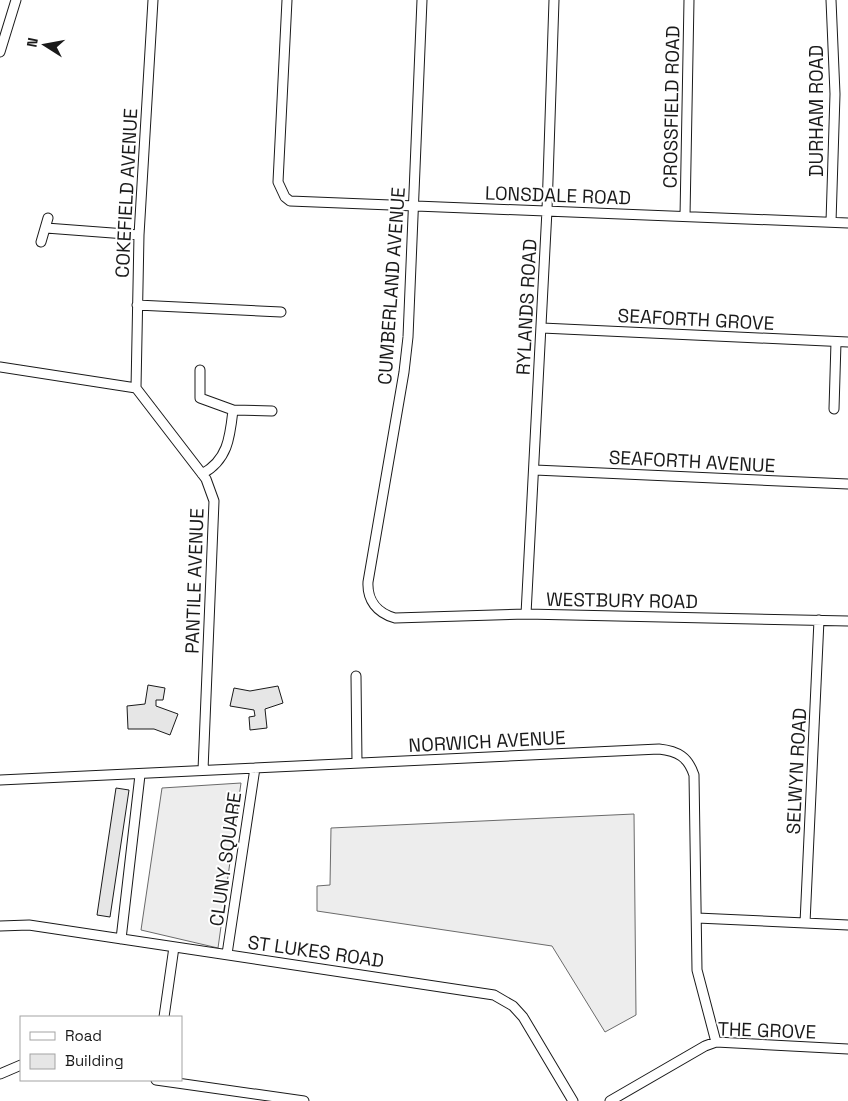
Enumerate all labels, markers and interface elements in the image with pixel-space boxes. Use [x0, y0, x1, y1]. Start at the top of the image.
north arrow [20, 20, 70, 70]
street label: CROSSFIELD ROAD [658, 25, 685, 189]
text: N [23, 36, 42, 49]
street label: DURHAM ROAD [804, 45, 829, 177]
street label: COKEFIELD AVENUE [110, 108, 143, 278]
street label: LONSDALE ROAD [484, 180, 632, 211]
street label: CUMBERLAND AVENUE [372, 186, 411, 386]
street label: RYLANDS ROAD [510, 238, 543, 376]
street label: SEAFORTH GROVE [617, 303, 775, 336]
street label: SEAFORTH AVENUE [608, 445, 776, 478]
street label: PANTILE AVENUE [179, 508, 210, 654]
street label: WESTBURY ROAD [546, 587, 698, 614]
street label: SELWYN ROAD [781, 707, 812, 835]
street label: NORWICH AVENUE [408, 725, 566, 758]
street label: CLUNY SQUARE [204, 790, 247, 928]
street label: ST LUKES ROAD [246, 930, 386, 973]
legend [20, 1016, 182, 1081]
street label: THE GROVE [717, 1016, 817, 1045]
text: Road [65, 1026, 102, 1045]
text: Building [65, 1051, 124, 1070]

